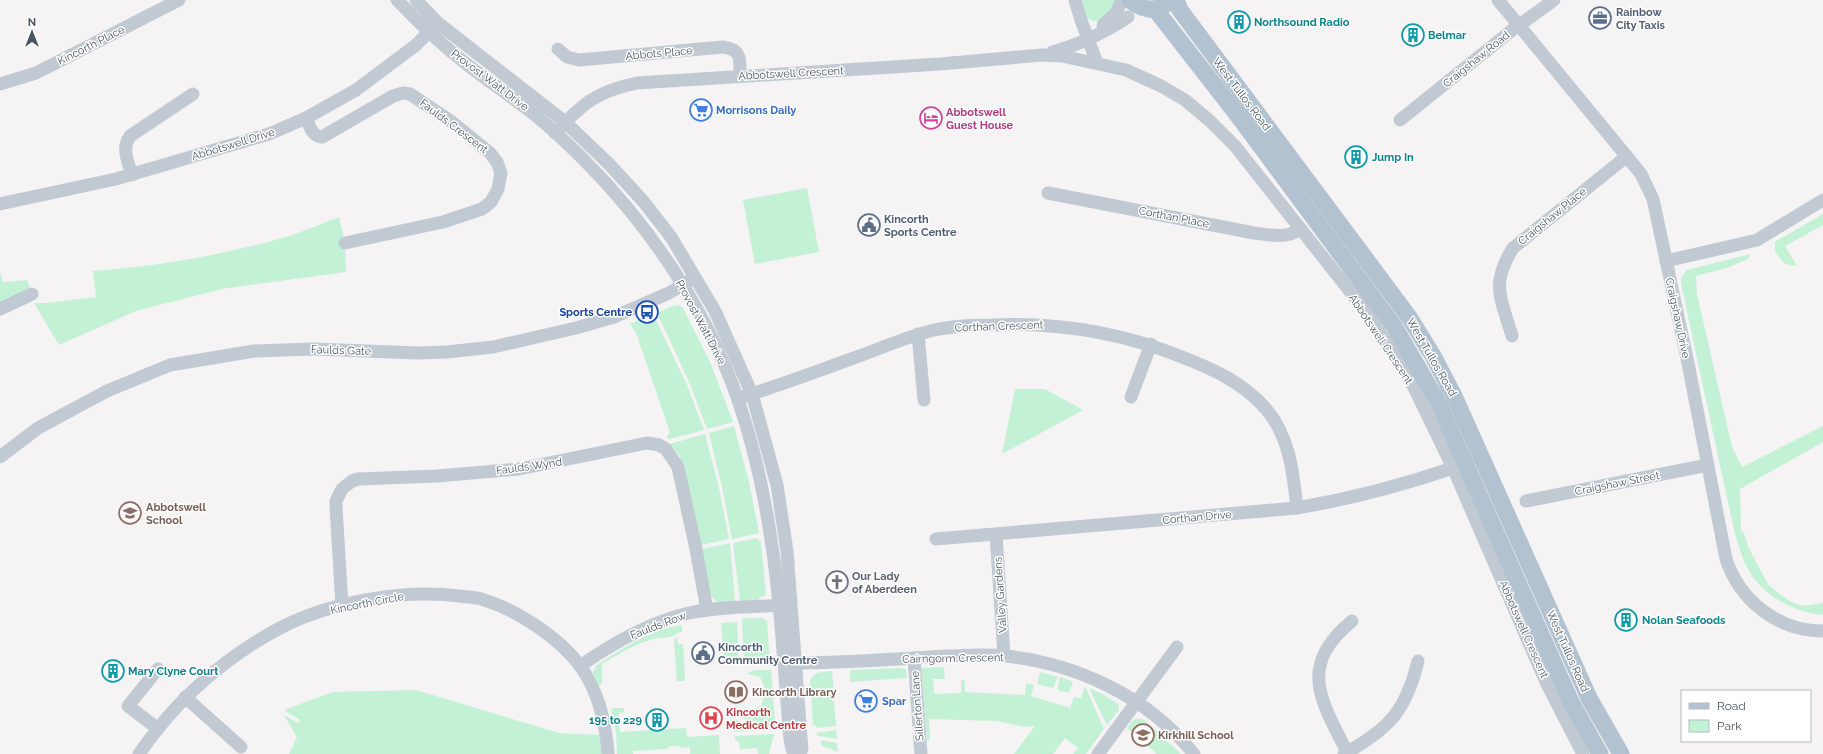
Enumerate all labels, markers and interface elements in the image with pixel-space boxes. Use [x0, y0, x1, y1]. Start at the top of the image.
office icon: Rainbow City Taxis [1587, 5, 1613, 31]
place label: Rainbow City Taxis [1616, 6, 1665, 32]
building icon: Northsound Radio [1226, 9, 1252, 35]
north arrow [12, 12, 52, 52]
text: N [28, 16, 36, 29]
place label: Northsound Radio [1254, 16, 1350, 29]
building icon: Belmar [1400, 22, 1426, 48]
street label: Kincorth Place [56, 23, 127, 68]
street label: Craigshaw Road [1440, 28, 1512, 90]
place label: Belmar [1428, 29, 1467, 42]
street label: Abbots Place [625, 44, 694, 63]
street label: Provost Watt Drive [448, 47, 531, 114]
street label: West Tullos Road [1210, 55, 1273, 134]
street label: Abbotswell Crescent [738, 64, 844, 83]
street label: Faulds Crescent [417, 97, 490, 156]
supermarket icon: Morrisons Daily [688, 97, 714, 123]
place label: Morrisons Daily [716, 104, 796, 117]
hotel icon: Abbotswell Guest House [918, 105, 944, 131]
place label: Abbotswell Guest House [946, 106, 1014, 132]
street label: Abbotswell Drive [190, 125, 277, 163]
building icon: Jump In [1343, 144, 1369, 170]
place label: Jump In [1372, 151, 1414, 164]
street label: Craigshaw Place [1516, 185, 1589, 248]
street label: Corthan Place [1138, 204, 1211, 231]
public building icon: Kincorth Sports Centre [856, 212, 882, 238]
place label: Kincorth Sports Centre [884, 213, 957, 239]
street label: Craigshaw Drive [1663, 277, 1692, 360]
street label: Provost Watt Drive [673, 278, 729, 367]
street label: Abbotswell Crescent [1346, 292, 1416, 387]
bus stop icon: Sports Centre [634, 299, 660, 325]
place label: Sports Centre [559, 306, 632, 319]
street label: West Tullos Road [1404, 316, 1459, 399]
street label: Corthan Crescent [954, 318, 1044, 335]
street label: Faulds Gate [311, 343, 372, 358]
street label: Faulds Wynd [495, 455, 563, 478]
street label: Craigshaw Street [1574, 469, 1661, 498]
school or university icon: Abbotswell School [117, 500, 143, 526]
place label: Abbotswell School [146, 501, 207, 527]
street label: Corthan Drive [1162, 508, 1233, 527]
street label: Valley Gardens [991, 556, 1010, 633]
church icon: Our Lady of Aberdeen [824, 569, 850, 595]
place label: Our Lady of Aberdeen [852, 570, 917, 596]
street label: Abbotswell Crescent [1496, 578, 1551, 680]
street label: Kincorth Circle [329, 590, 405, 617]
building icon: Nolan Seafoods [1613, 607, 1639, 633]
street label: West Tullos Road [1544, 608, 1591, 694]
street label: Faulds Row [629, 609, 688, 642]
place label: Nolan Seafoods [1642, 614, 1726, 627]
public building icon: Kincorth Community Centre [690, 640, 716, 666]
place label: Kincorth Community Centre [718, 641, 818, 667]
street label: Cairngorm Crescent [902, 651, 1004, 666]
building icon: Mary Clyne Court [100, 658, 126, 684]
place label: Mary Clyne Court [128, 665, 219, 678]
street label: Sillerton Lane [909, 670, 926, 741]
library icon: Kincorth Library [723, 679, 749, 705]
place label: Kincorth Library [752, 686, 836, 699]
supermarket icon: Spar [853, 688, 879, 714]
legend [1681, 690, 1811, 742]
place label: Spar [882, 695, 907, 708]
text: Road [1717, 699, 1746, 713]
hospital icon: Kincorth Medical Centre [698, 705, 724, 731]
place label: Kincorth Medical Centre [726, 706, 806, 732]
building icon: 195 to 229 [644, 707, 670, 733]
place label: 195 to 229 [589, 714, 643, 727]
text: Park [1717, 719, 1742, 733]
school or university icon: Kirkhill School [1130, 722, 1156, 748]
place label: Kirkhill School [1158, 729, 1234, 742]

